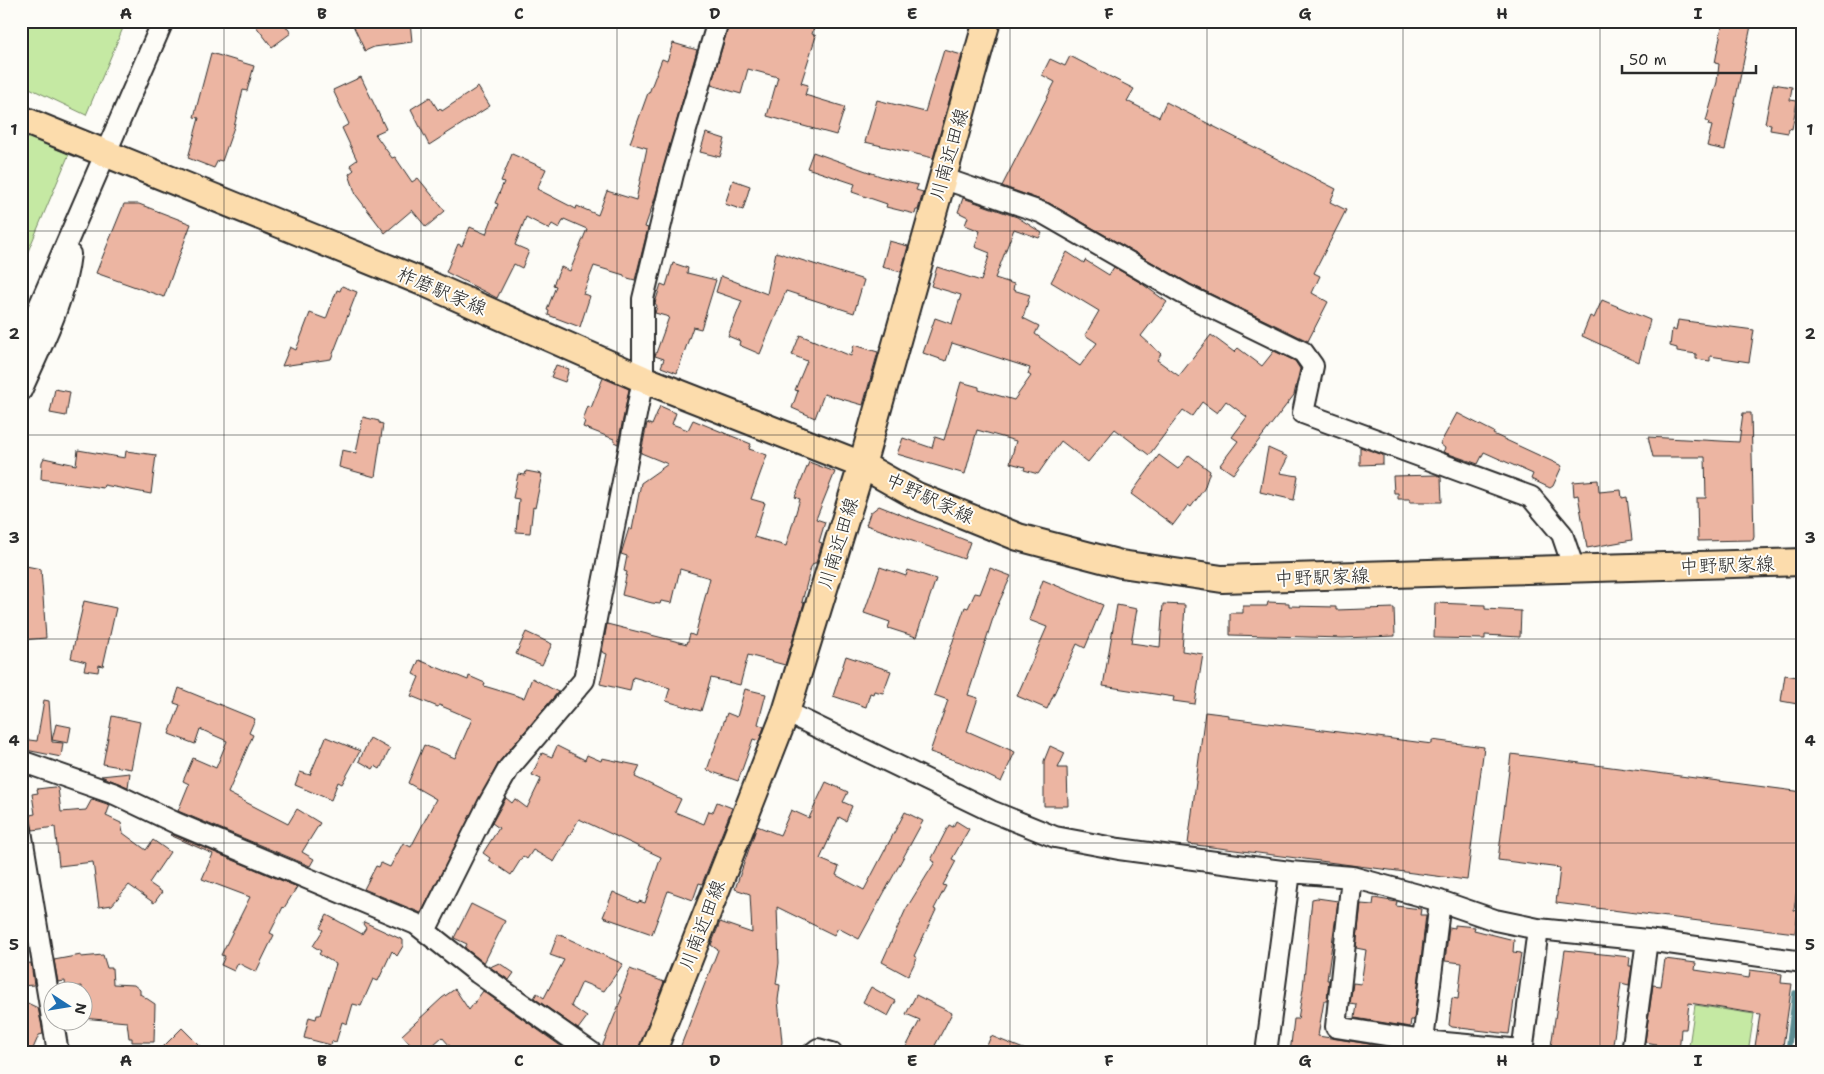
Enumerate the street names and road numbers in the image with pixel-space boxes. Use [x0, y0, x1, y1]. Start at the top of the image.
street label: 川南近田線 [924, 105, 974, 203]
street label: 柞磨駅家線 [393, 261, 491, 321]
street label: 中野駅家線 [882, 467, 978, 529]
street label: 川南近田線 [812, 494, 864, 592]
street label: 中野駅家線 [1679, 551, 1775, 579]
street label: 中野駅家線 [1274, 563, 1370, 591]
street label: 川南近田線 [673, 876, 731, 974]

